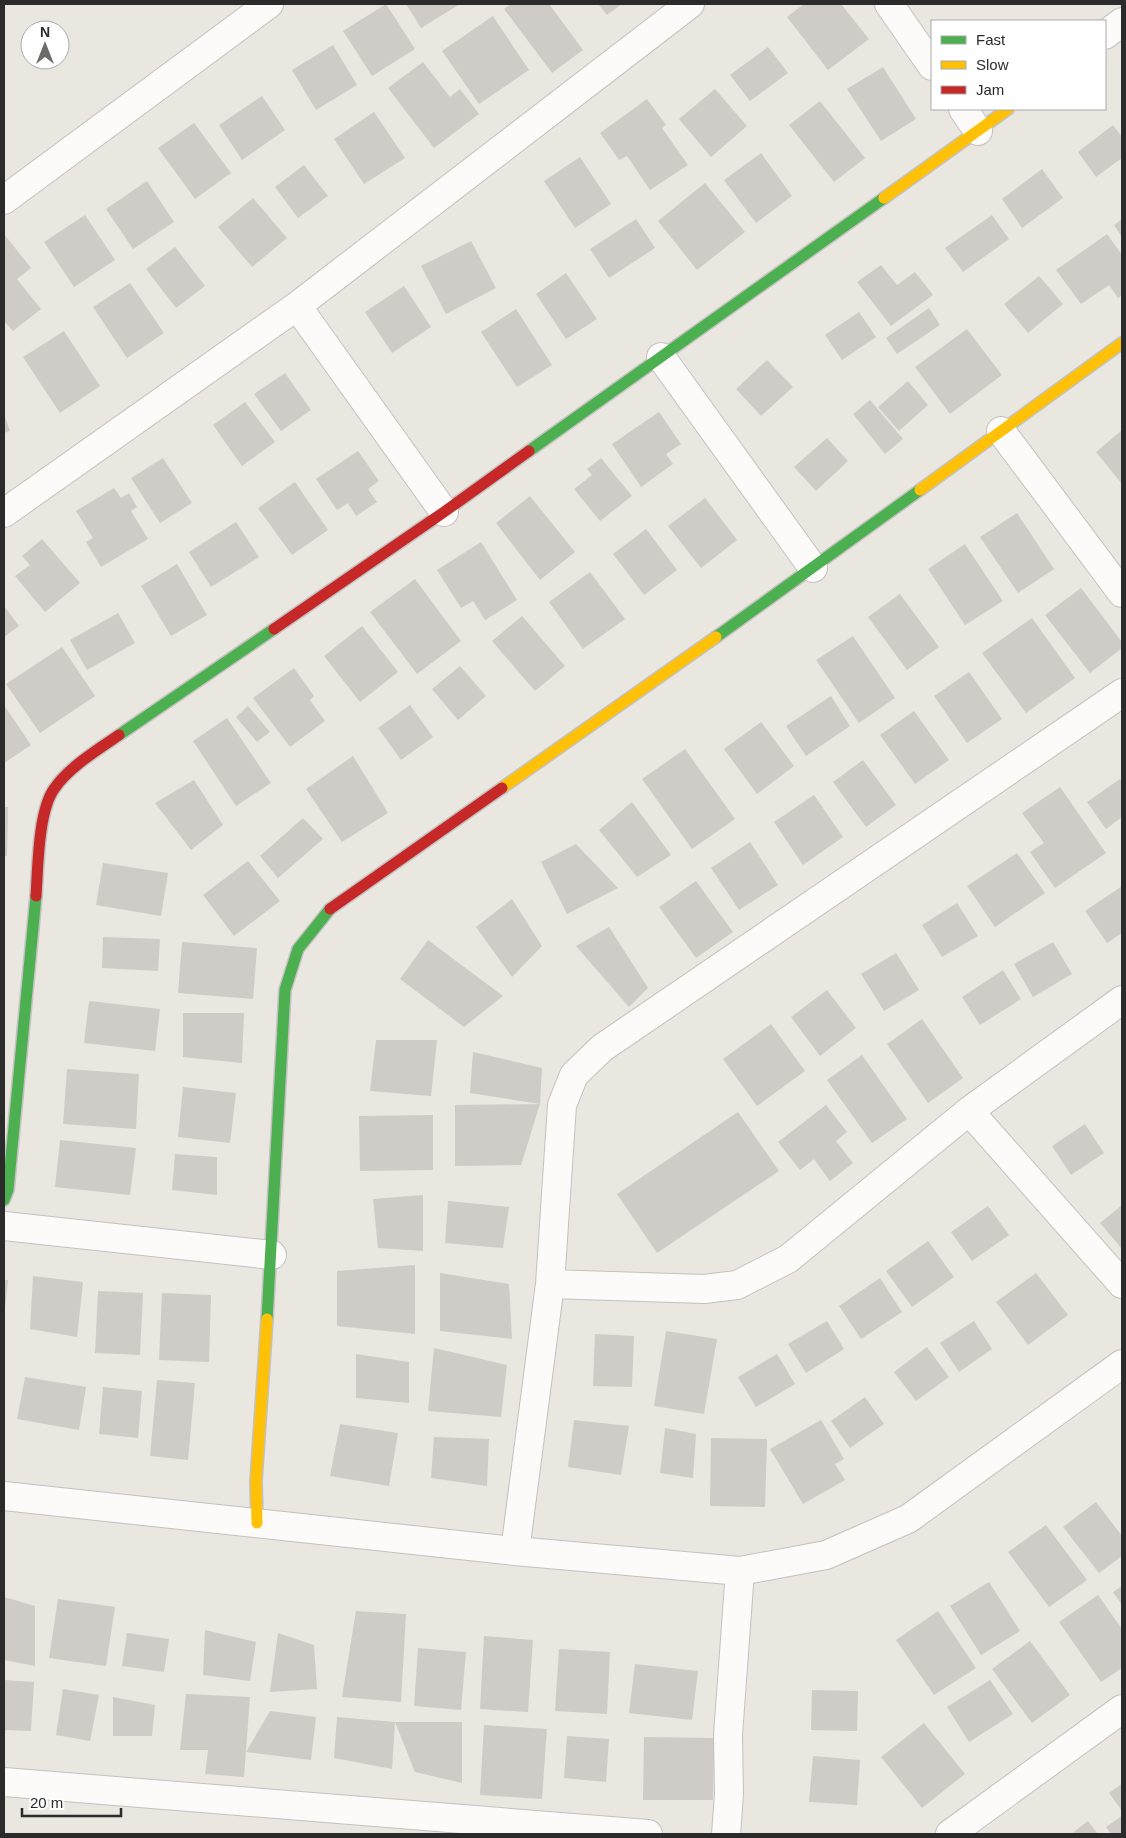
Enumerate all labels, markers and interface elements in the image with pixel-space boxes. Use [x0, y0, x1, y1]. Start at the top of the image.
north arrow [20, 20, 70, 70]
legend [931, 20, 1106, 110]
text: N [40, 24, 50, 40]
text: Fast [976, 31, 1006, 48]
text: Slow [976, 56, 1009, 73]
text: Jam [976, 81, 1004, 98]
scale bar [22, 1786, 121, 1818]
text: 20 m [30, 1794, 63, 1811]

